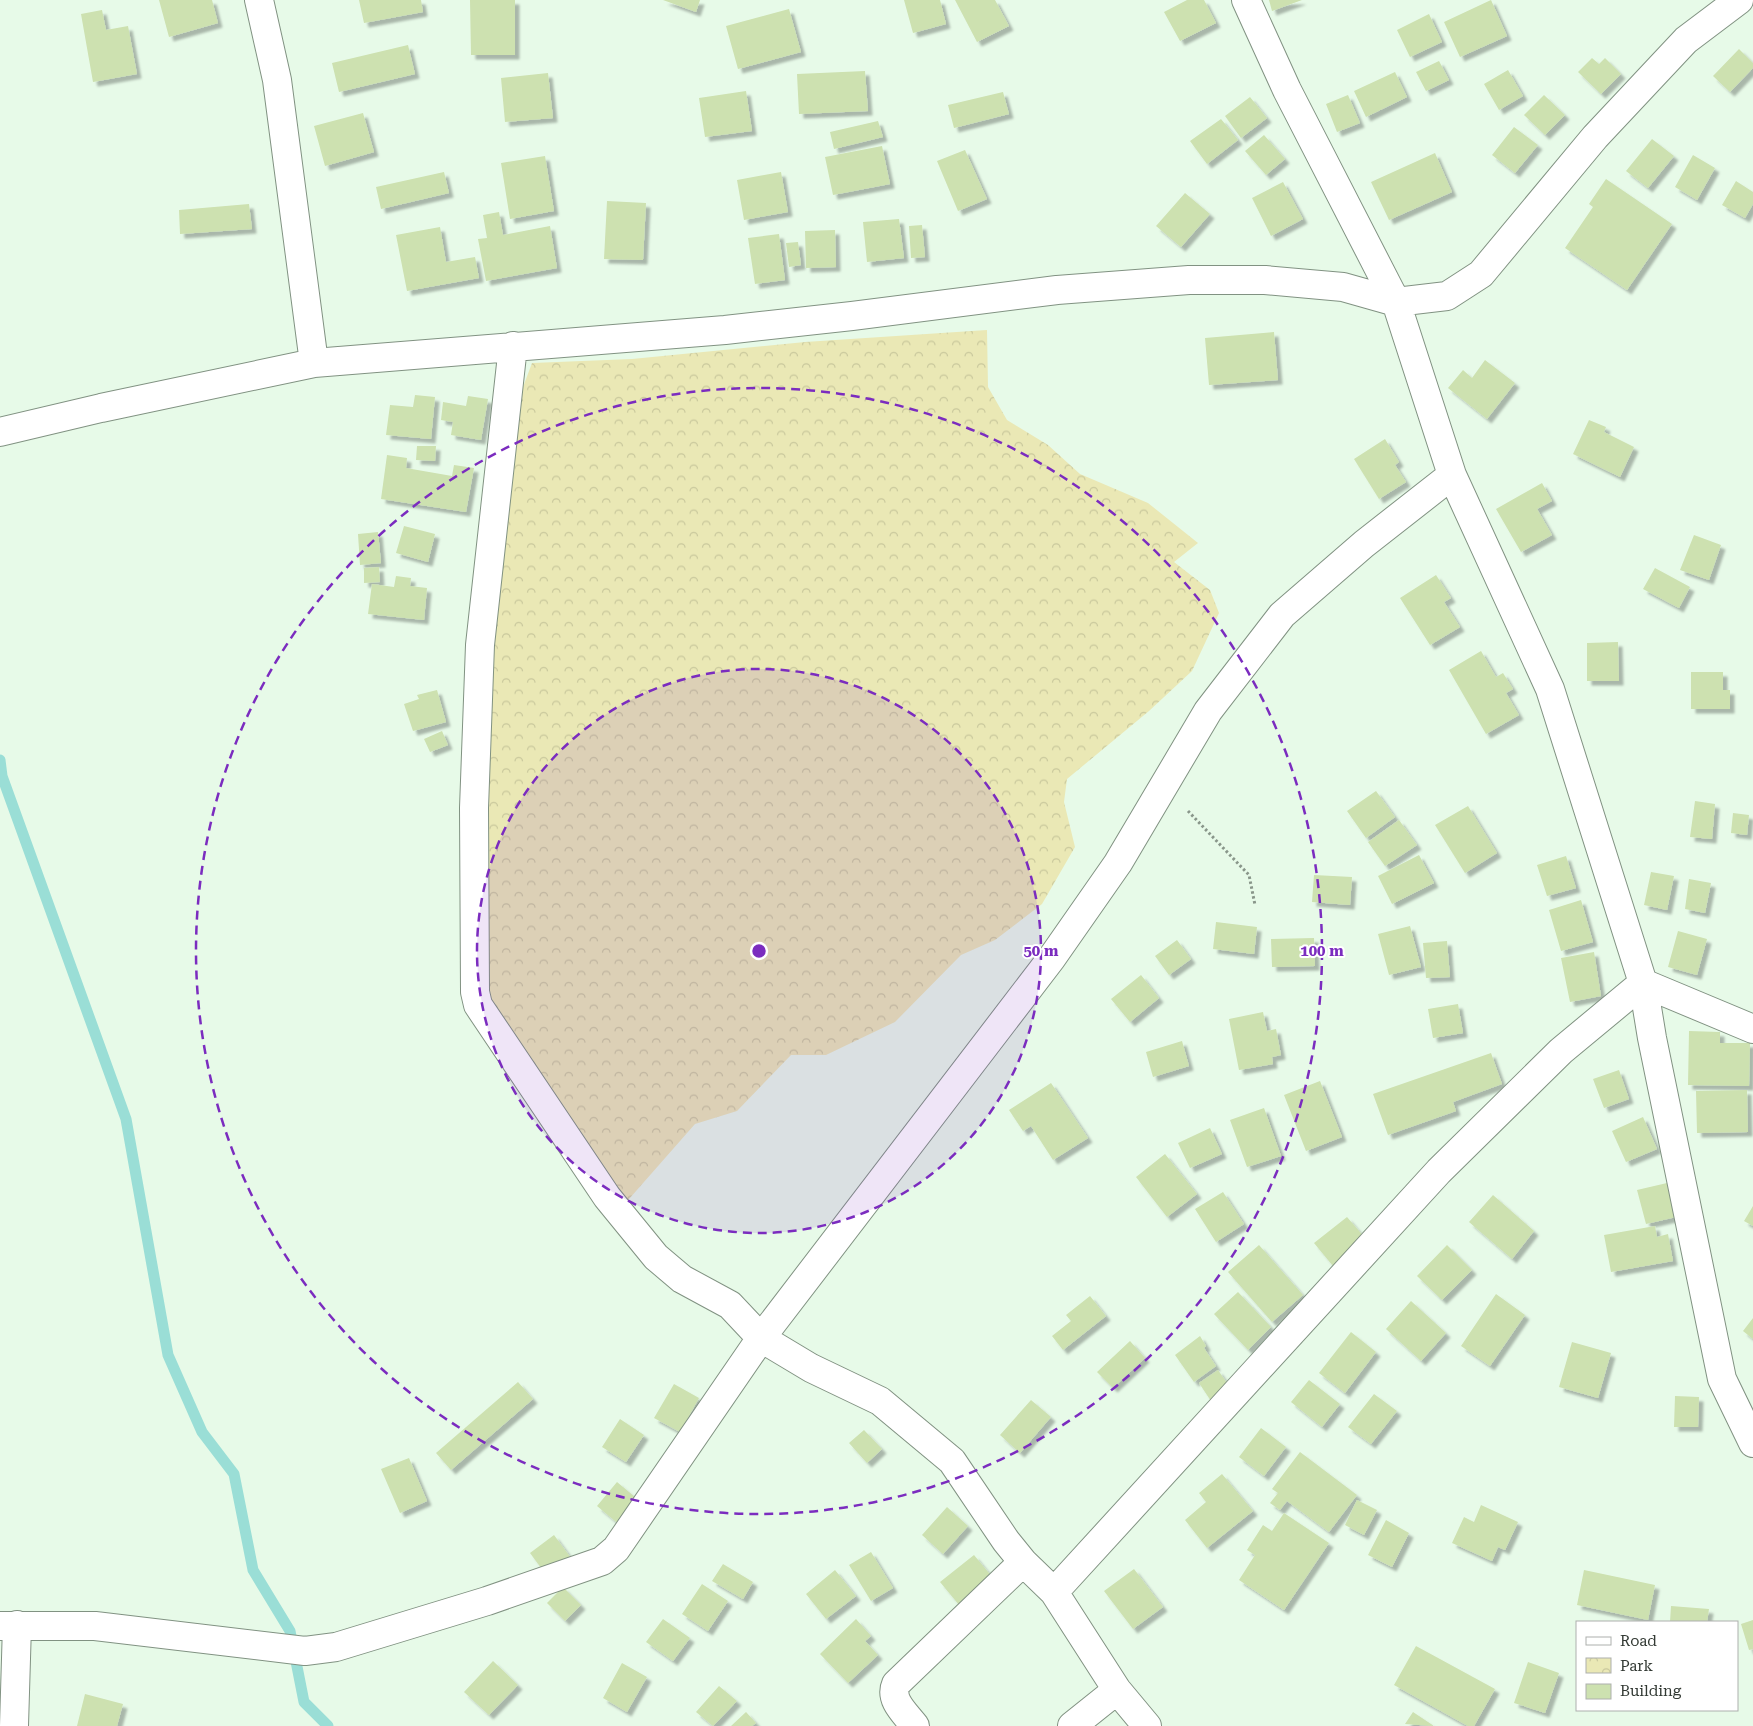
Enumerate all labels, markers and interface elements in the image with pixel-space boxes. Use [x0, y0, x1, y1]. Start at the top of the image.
centre of rings [750, 942, 768, 960]
text: 50 m [1023, 942, 1059, 960]
text: 100 m [1300, 942, 1344, 960]
legend [1576, 1621, 1738, 1711]
text: Road [1620, 1632, 1657, 1650]
text: Park [1620, 1657, 1654, 1675]
text: Building [1620, 1682, 1682, 1700]

